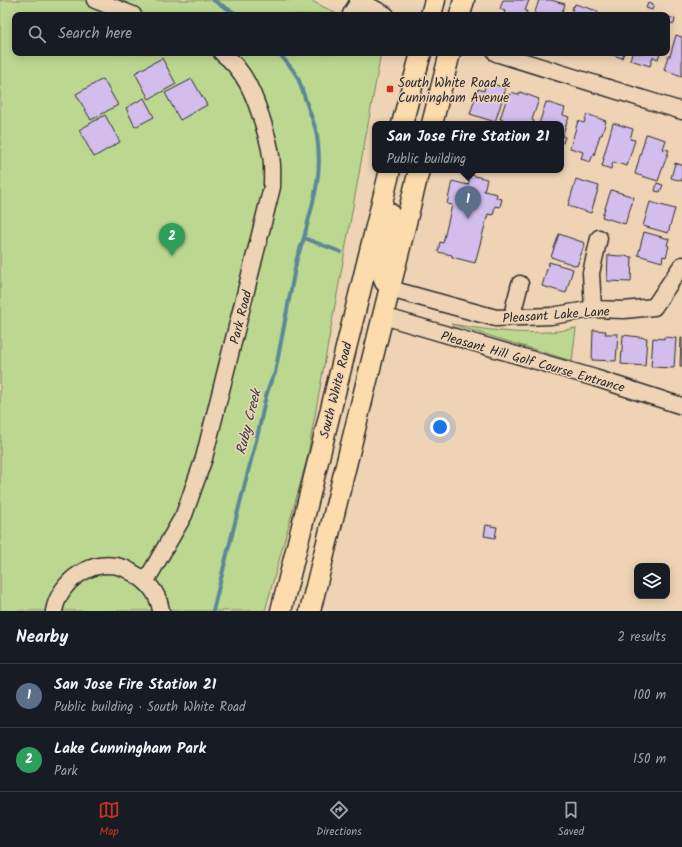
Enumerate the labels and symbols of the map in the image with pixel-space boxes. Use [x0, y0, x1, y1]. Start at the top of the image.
place label: South White Road & Cunningham Avenue [398, 73, 511, 109]
marker: South White Road & Cunningham Avenue [385, 84, 395, 94]
pin: 1 [455, 186, 481, 219]
pin: 2 [159, 223, 185, 256]
street label: Park Road [225, 288, 258, 347]
street label: Pleasant Lake Lane [502, 301, 611, 330]
street label: Pleasant Hill Golf Course Entrance [438, 326, 627, 399]
street label: South White Road [314, 339, 359, 441]
water label: Ruby Creek [230, 385, 268, 457]
your location [430, 417, 450, 437]

